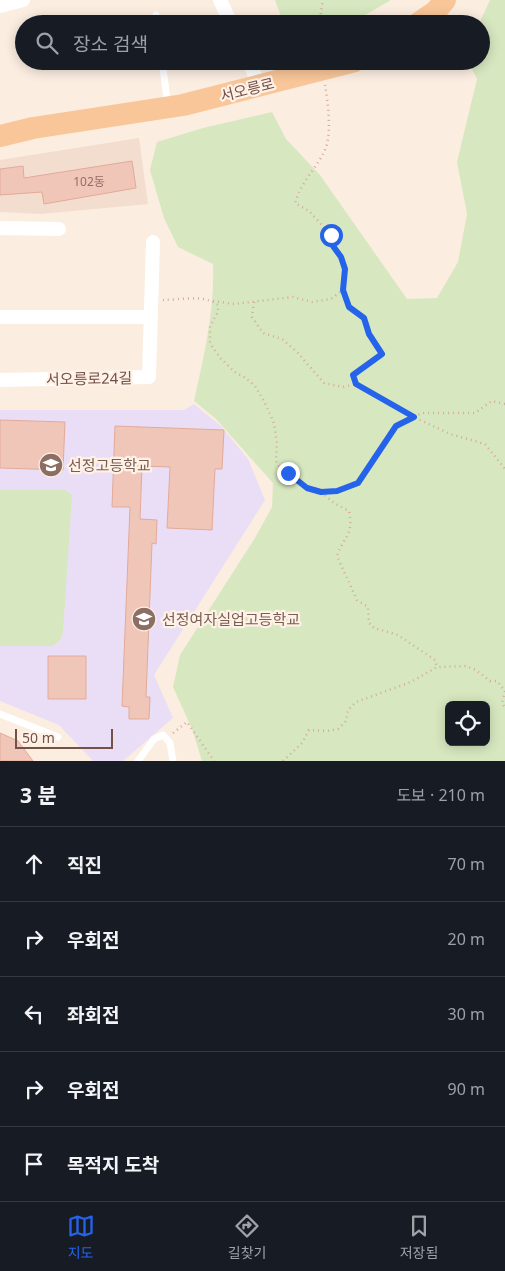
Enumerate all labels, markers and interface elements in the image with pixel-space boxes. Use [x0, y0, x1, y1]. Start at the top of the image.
search box [15, 15, 490, 70]
icon: search [33, 29, 61, 57]
text: 장소 검색 [73, 31, 148, 57]
street label: 서오릉로 [218, 73, 276, 105]
house number: 102동 [73, 173, 105, 190]
route start [320, 224, 343, 247]
street label: 서오릉로24길 [46, 367, 132, 389]
school or university icon: 선정고등학교 [38, 452, 64, 478]
place label: 선정고등학교 [68, 455, 151, 475]
route end [277, 462, 300, 485]
school or university icon: 선정여자실업고등학교 [131, 606, 157, 632]
place label: 선정여자실업고등학교 [162, 609, 300, 629]
map controls [445, 701, 490, 746]
button: locate [445, 701, 490, 746]
scale bar [15, 726, 112, 749]
text: 50 m [22, 728, 55, 747]
text: 3 분 [20, 781, 57, 809]
text: 도보 · 210 m [396, 784, 485, 806]
icon: ahead [20, 850, 48, 878]
text: 직진 [67, 852, 102, 878]
text: 70 m [448, 853, 485, 875]
icon: right [20, 925, 48, 953]
text: 우회전 [67, 927, 119, 953]
text: 20 m [448, 928, 485, 950]
icon: left [20, 1000, 48, 1028]
text: 좌회전 [67, 1002, 119, 1028]
text: 30 m [448, 1003, 485, 1025]
icon: right [20, 1075, 48, 1103]
text: 우회전 [67, 1077, 119, 1103]
text: 90 m [448, 1078, 485, 1100]
icon: arrive [20, 1150, 48, 1178]
text: 목적지 도착 [67, 1152, 159, 1178]
tab: 지도 [67, 1212, 95, 1262]
tab: 길찾기 [228, 1212, 266, 1262]
tab: 저장됨 [400, 1212, 438, 1262]

